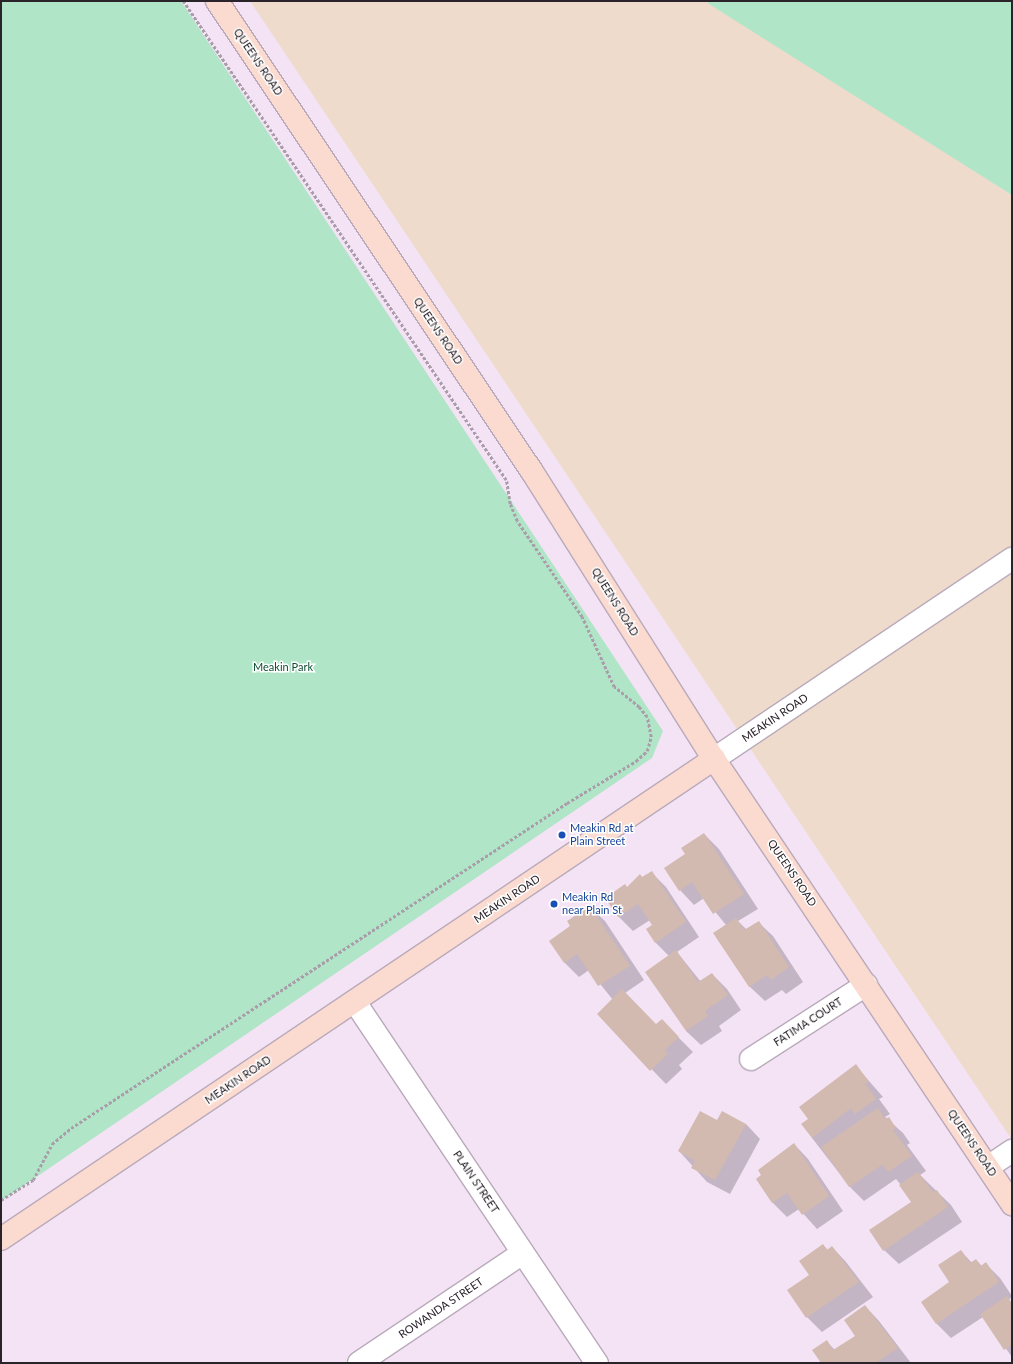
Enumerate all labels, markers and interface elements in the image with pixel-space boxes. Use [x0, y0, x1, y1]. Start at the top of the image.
street label: QUEENS ROAD [231, 26, 285, 98]
street label: QUEENS ROAD [411, 295, 465, 367]
street label: QUEENS ROAD [589, 565, 641, 639]
park label: Meakin Park [253, 660, 313, 674]
street label: MEAKIN ROAD [739, 691, 811, 745]
place label: Meakin Rd at Plain Street [570, 822, 633, 848]
marker: Meakin Rd at Plain Street [557, 830, 567, 840]
street label: QUEENS ROAD [765, 837, 819, 909]
street label: MEAKIN ROAD [471, 872, 543, 926]
place label: Meakin Rd near Plain St [562, 891, 622, 917]
marker: Meakin Rd near Plain St [549, 899, 559, 909]
street label: FATIMA COURT [771, 995, 845, 1049]
street label: MEAKIN ROAD [202, 1053, 274, 1107]
street label: QUEENS ROAD [945, 1107, 999, 1179]
street label: PLAIN STREET [450, 1148, 502, 1216]
street label: ROWANDA STREET [396, 1275, 486, 1341]

